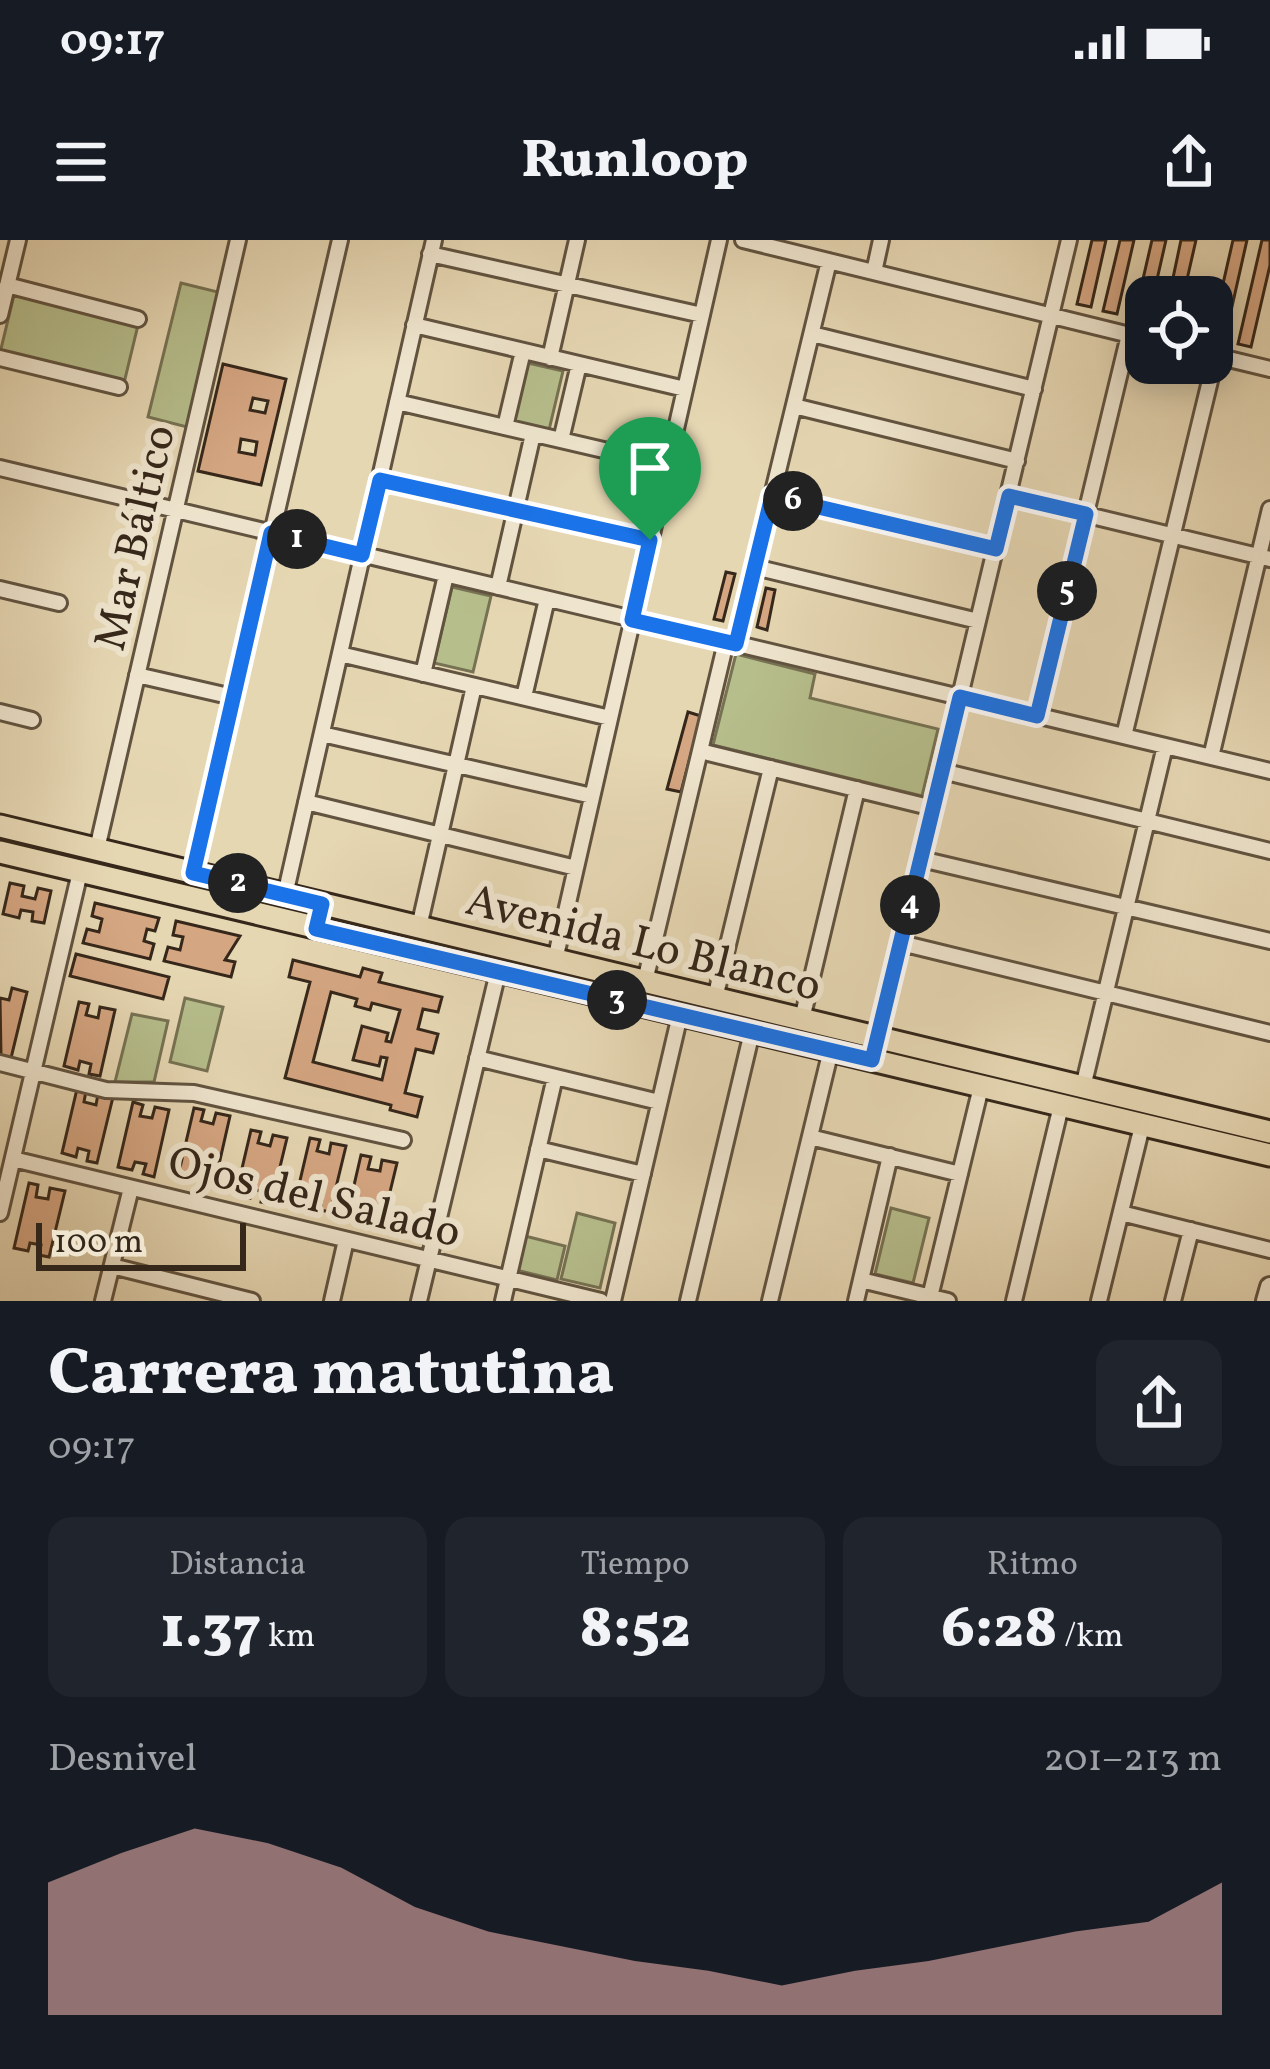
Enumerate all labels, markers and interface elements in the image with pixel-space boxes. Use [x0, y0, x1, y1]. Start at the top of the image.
text: 09:17 [60, 11, 165, 74]
text: Runloop [522, 125, 748, 200]
icon: menu [48, 129, 114, 195]
icon: share [1156, 129, 1222, 195]
map controls [1125, 276, 1233, 384]
button: locate [1125, 276, 1233, 384]
pin [599, 417, 701, 540]
street label: Mar Báltico [81, 419, 194, 657]
icon: arrive [617, 435, 683, 501]
pin: 6 [763, 471, 823, 531]
text: 6 [784, 478, 802, 524]
pin: 1 [267, 509, 327, 569]
text: 1 [290, 516, 304, 562]
pin: 5 [1037, 561, 1097, 621]
text: 5 [1059, 568, 1075, 614]
pin: 2 [208, 853, 268, 913]
text: 2 [229, 860, 247, 906]
street label: Avenida Lo Blanco [459, 871, 827, 1020]
pin: 4 [880, 875, 940, 935]
text: 4 [900, 882, 920, 928]
pin: 3 [587, 970, 647, 1030]
text: 3 [609, 977, 625, 1023]
street label: Ojos del Salado [161, 1133, 467, 1266]
scale bar [36, 1217, 246, 1270]
text: 100 m [54, 1221, 143, 1267]
text: Carrera matutina [48, 1330, 614, 1422]
button: share [1096, 1340, 1222, 1466]
text: 09:17 [48, 1421, 135, 1475]
text: Distancia [169, 1543, 306, 1589]
text: Tiempo [581, 1543, 689, 1589]
text: Ritmo [987, 1543, 1078, 1589]
text: 1.37 [160, 1589, 261, 1672]
text: 8:52 [579, 1589, 691, 1672]
text: 6:28 [941, 1589, 1058, 1672]
text: km [261, 1615, 315, 1661]
text: /km [1058, 1615, 1124, 1661]
text: Desnivel [48, 1733, 197, 1787]
text: 201–213 m [1044, 1733, 1222, 1787]

